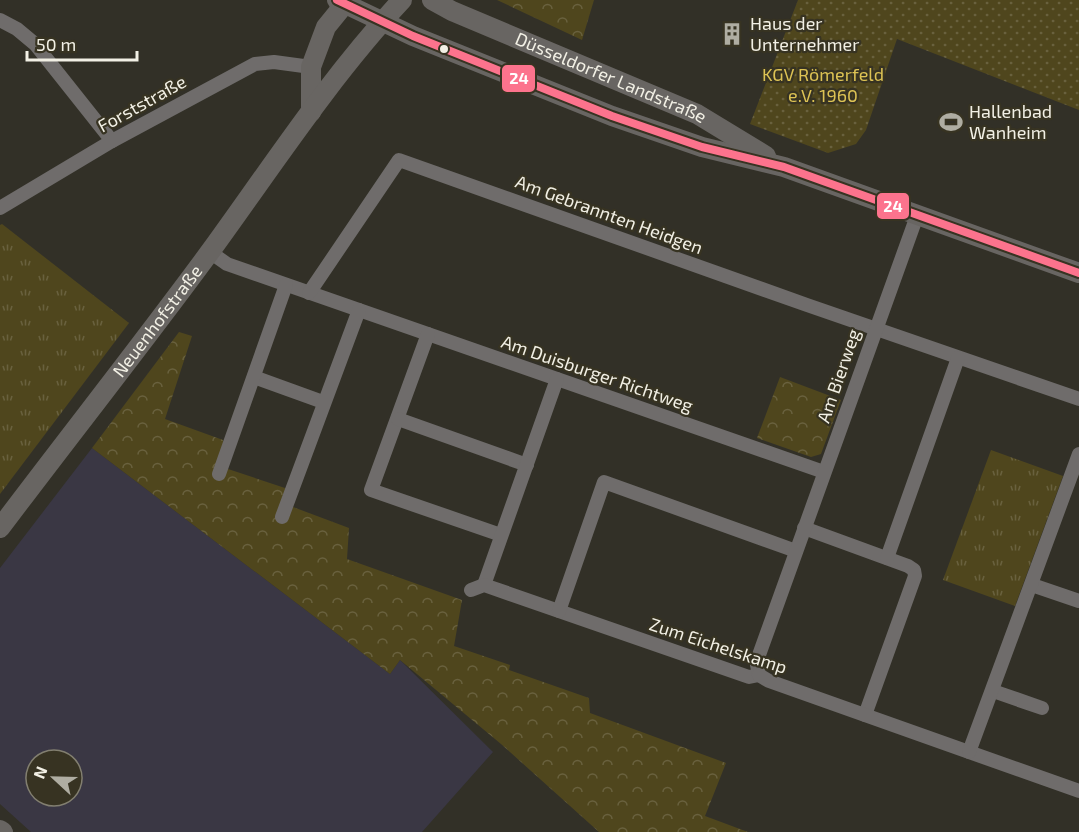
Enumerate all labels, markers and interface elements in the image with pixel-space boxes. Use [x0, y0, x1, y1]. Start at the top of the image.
place label: Haus der Unternehmer [750, 12, 859, 55]
building icon: Haus der Unternehmer [719, 21, 745, 47]
scale bar [27, 24, 136, 62]
street label: Düsseldorfer Landstraße [512, 27, 711, 127]
text: 50 m [36, 33, 76, 55]
unlabelled marker [438, 43, 450, 55]
park label: KGV Römerfeld e.V. 1960 [762, 63, 884, 106]
line badge: 24 [501, 64, 536, 93]
text: 24 [509, 68, 529, 87]
street label: Forststraße [93, 70, 190, 136]
place label: Hallenbad Wanheim [969, 100, 1052, 143]
sports icon: Hallenbad Wanheim [938, 109, 964, 135]
street label: Am Gebrannten Heidgen [513, 170, 706, 258]
line badge: 24 [876, 192, 910, 220]
text: 24 [883, 196, 903, 215]
street label: Neuenhofstraße [107, 260, 207, 381]
street label: Am Bierweg [812, 326, 864, 426]
street label: Am Duisburger Richtweg [499, 330, 696, 416]
street label: Zum Eichelskamp [647, 612, 790, 678]
north arrow [24, 748, 84, 808]
text: N [29, 763, 51, 781]

